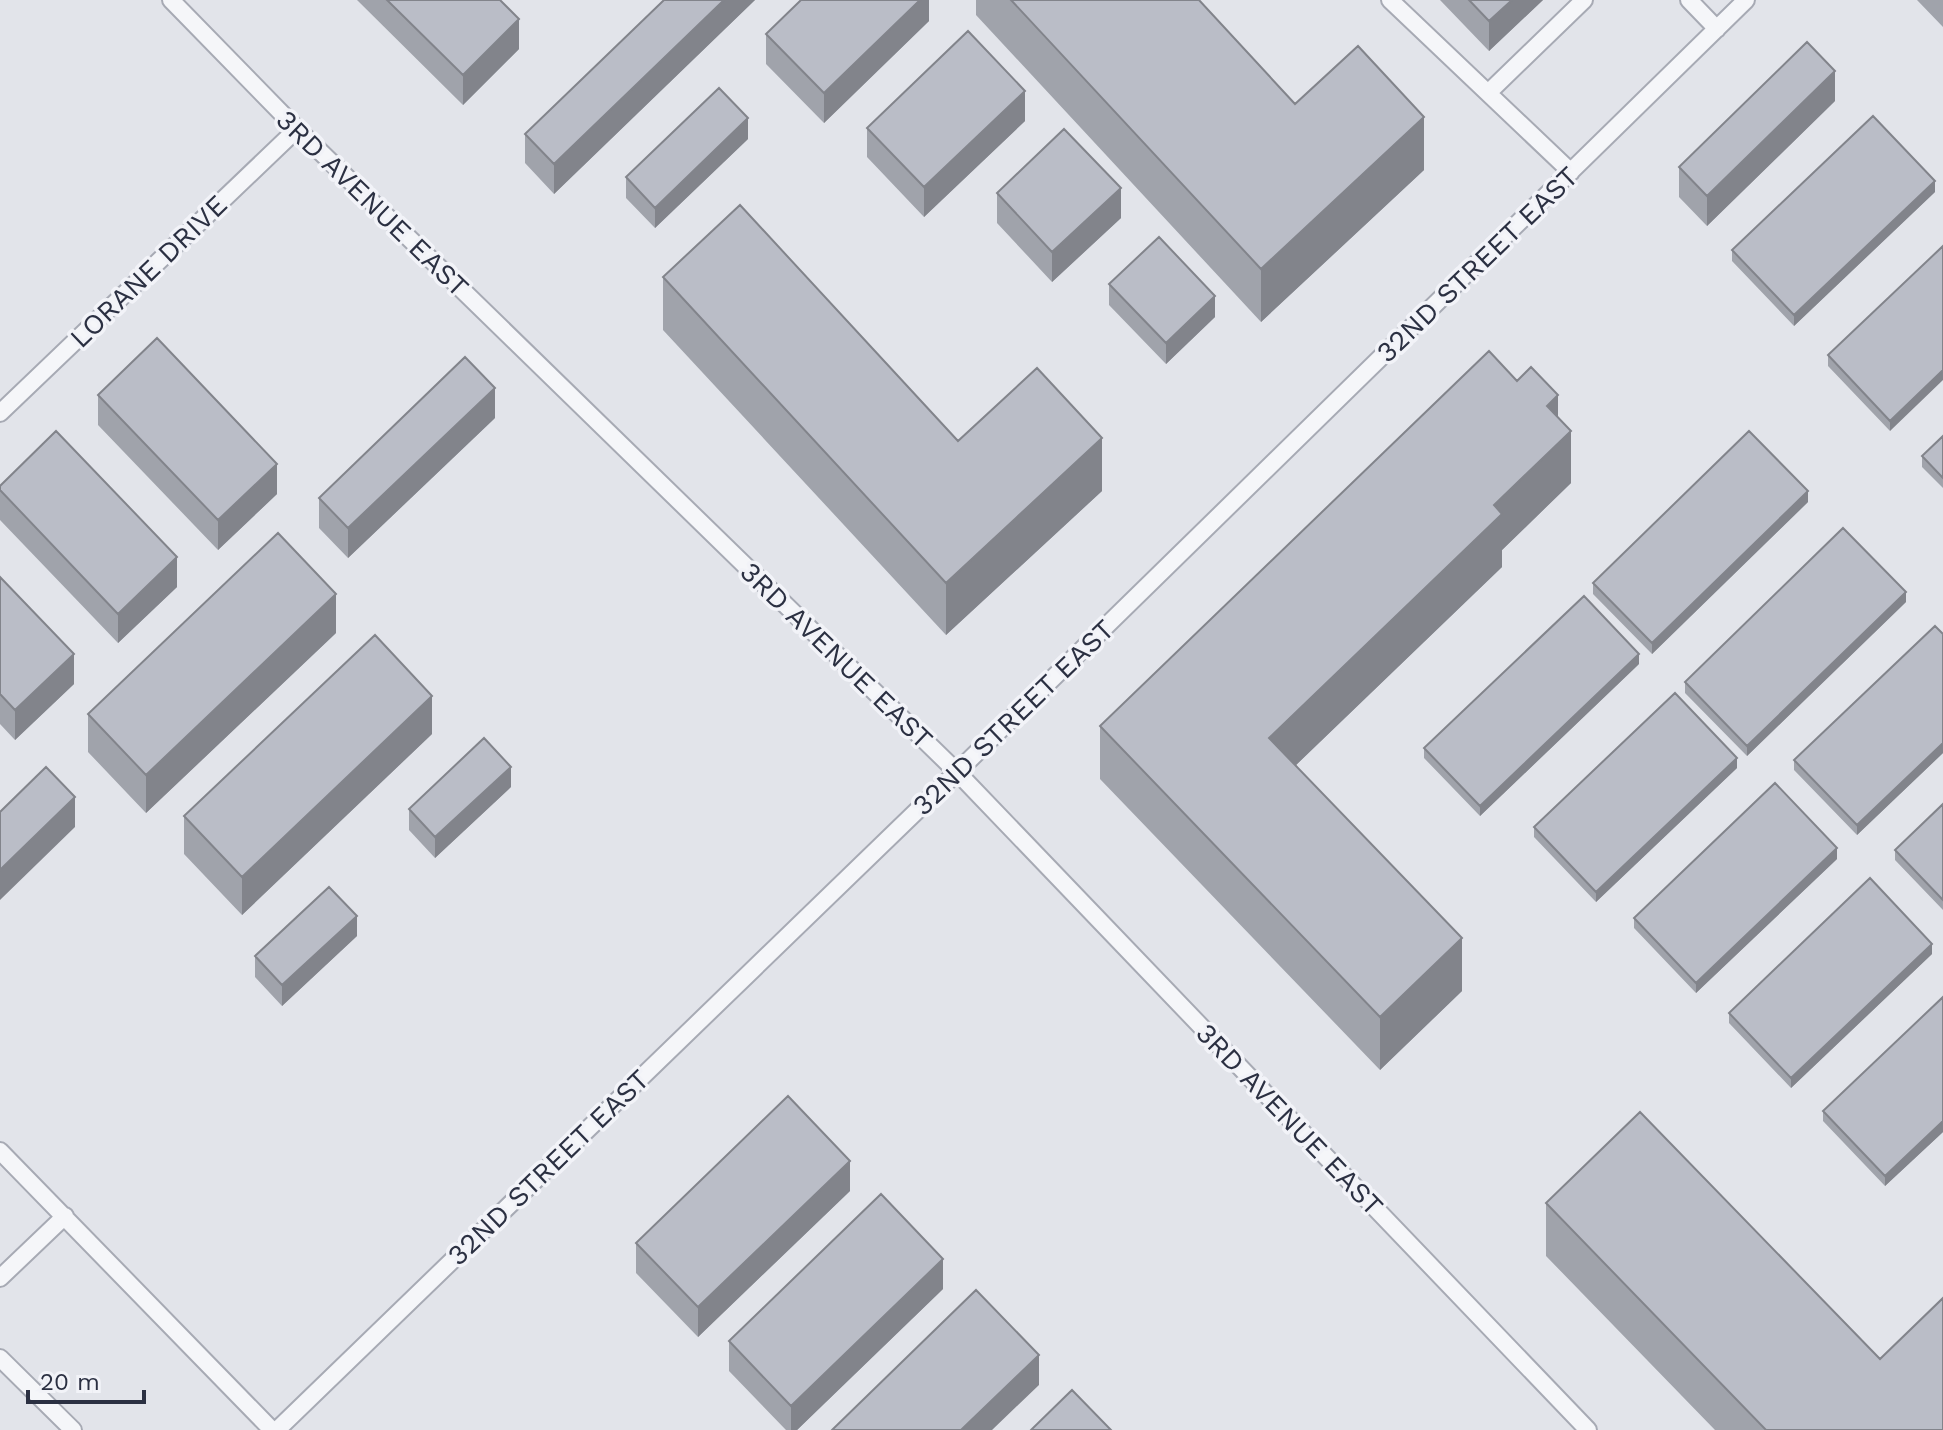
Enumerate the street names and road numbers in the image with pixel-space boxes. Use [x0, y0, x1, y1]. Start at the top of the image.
street label: 3RD AVENUE EAST [270, 103, 476, 304]
street label: 32ND STREET EAST [1370, 160, 1585, 369]
street label: LORANE DRIVE [63, 188, 234, 355]
street label: 3RD AVENUE EAST [734, 555, 940, 756]
street label: 32ND STREET EAST [906, 613, 1121, 822]
street label: 3RD AVENUE EAST [1189, 1016, 1390, 1222]
street label: 32ND STREET EAST [441, 1063, 656, 1272]

